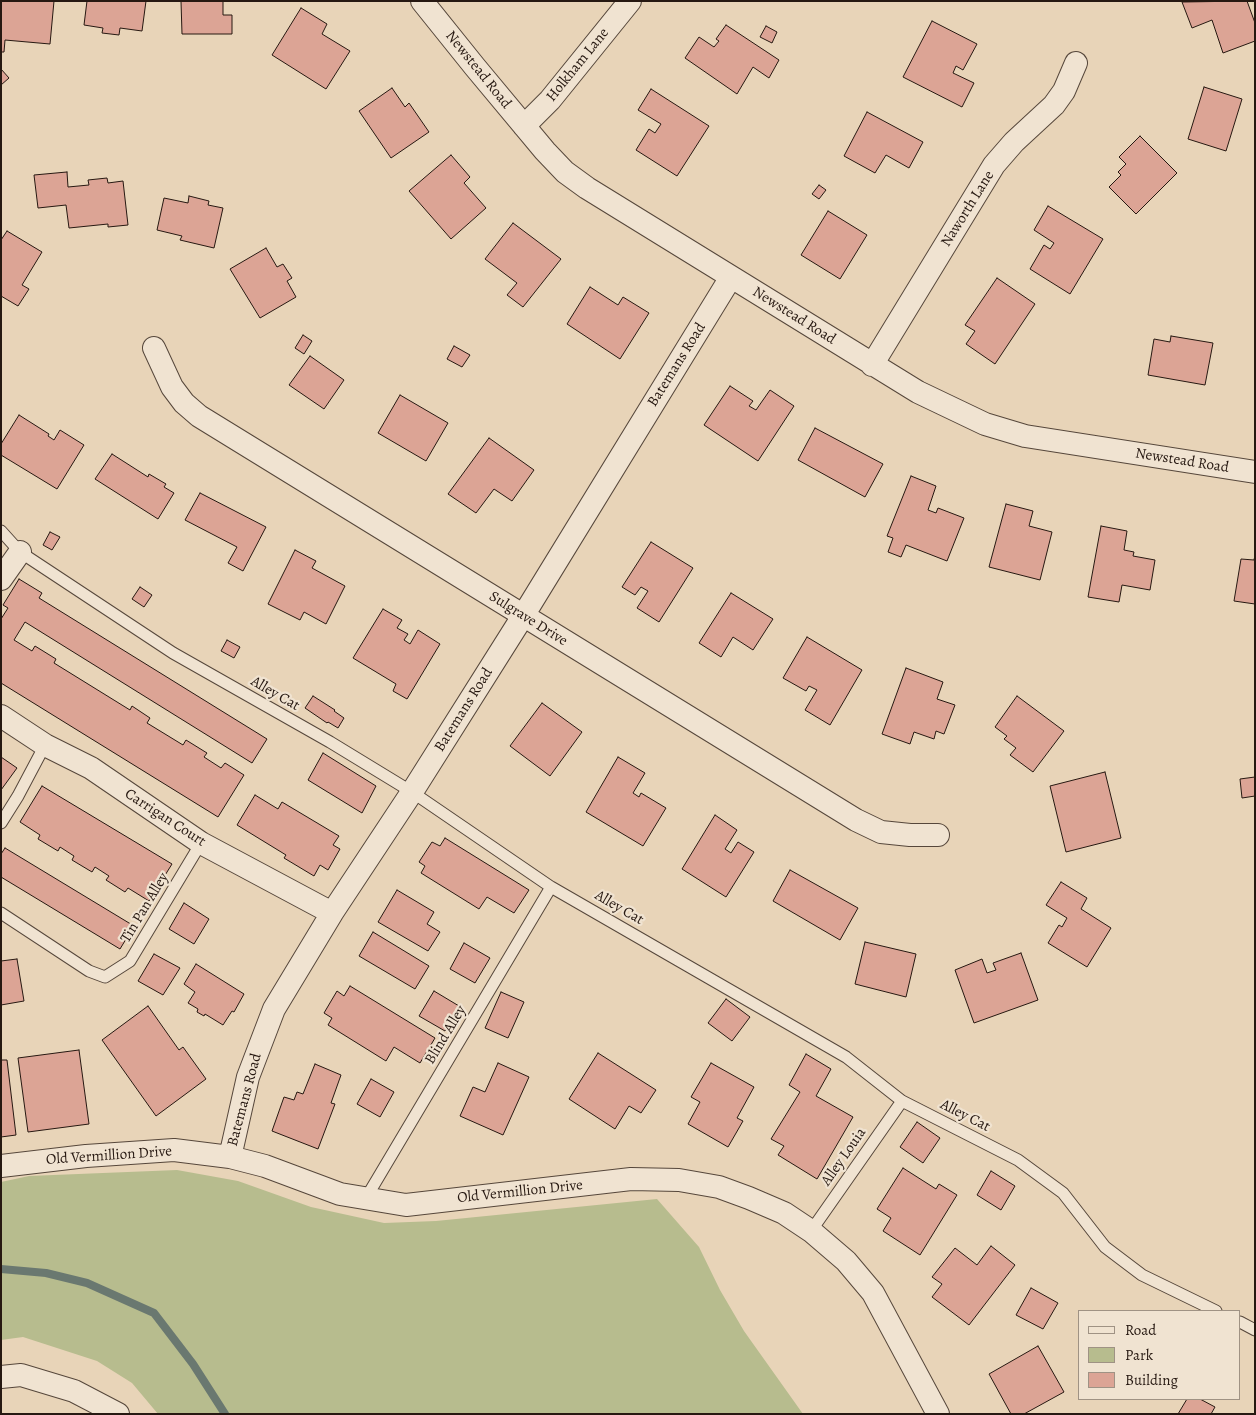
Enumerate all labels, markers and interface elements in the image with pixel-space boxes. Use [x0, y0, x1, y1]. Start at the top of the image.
street label: Holkham Lane [543, 25, 613, 105]
street label: Newstead Road [441, 28, 515, 112]
street label: Naworth Lane [938, 168, 998, 250]
street label: Newstead Road [749, 283, 839, 349]
street label: Batemans Road [644, 320, 710, 410]
street label: Newstead Road [1134, 445, 1230, 477]
street label: Sulgrave Drive [485, 588, 571, 650]
street label: Batemans Road [431, 665, 497, 755]
street label: Alley Cat [247, 673, 303, 715]
street label: Carrigan Court [121, 785, 209, 851]
street label: Tin Pan Alley [117, 870, 173, 946]
street label: Alley Cat [591, 887, 647, 929]
street label: Blind Alley [421, 1002, 471, 1068]
street label: Batemans Road [224, 1052, 266, 1148]
street label: Alley Cat [937, 1096, 993, 1136]
street label: Alley Louia [818, 1125, 870, 1189]
street label: Old Vermillion Drive [45, 1143, 173, 1169]
street label: Old Vermillion Drive [456, 1176, 584, 1208]
legend [1078, 1310, 1241, 1400]
text: Road [1125, 1320, 1156, 1340]
text: Park [1125, 1345, 1153, 1365]
text: Building [1125, 1370, 1178, 1390]

